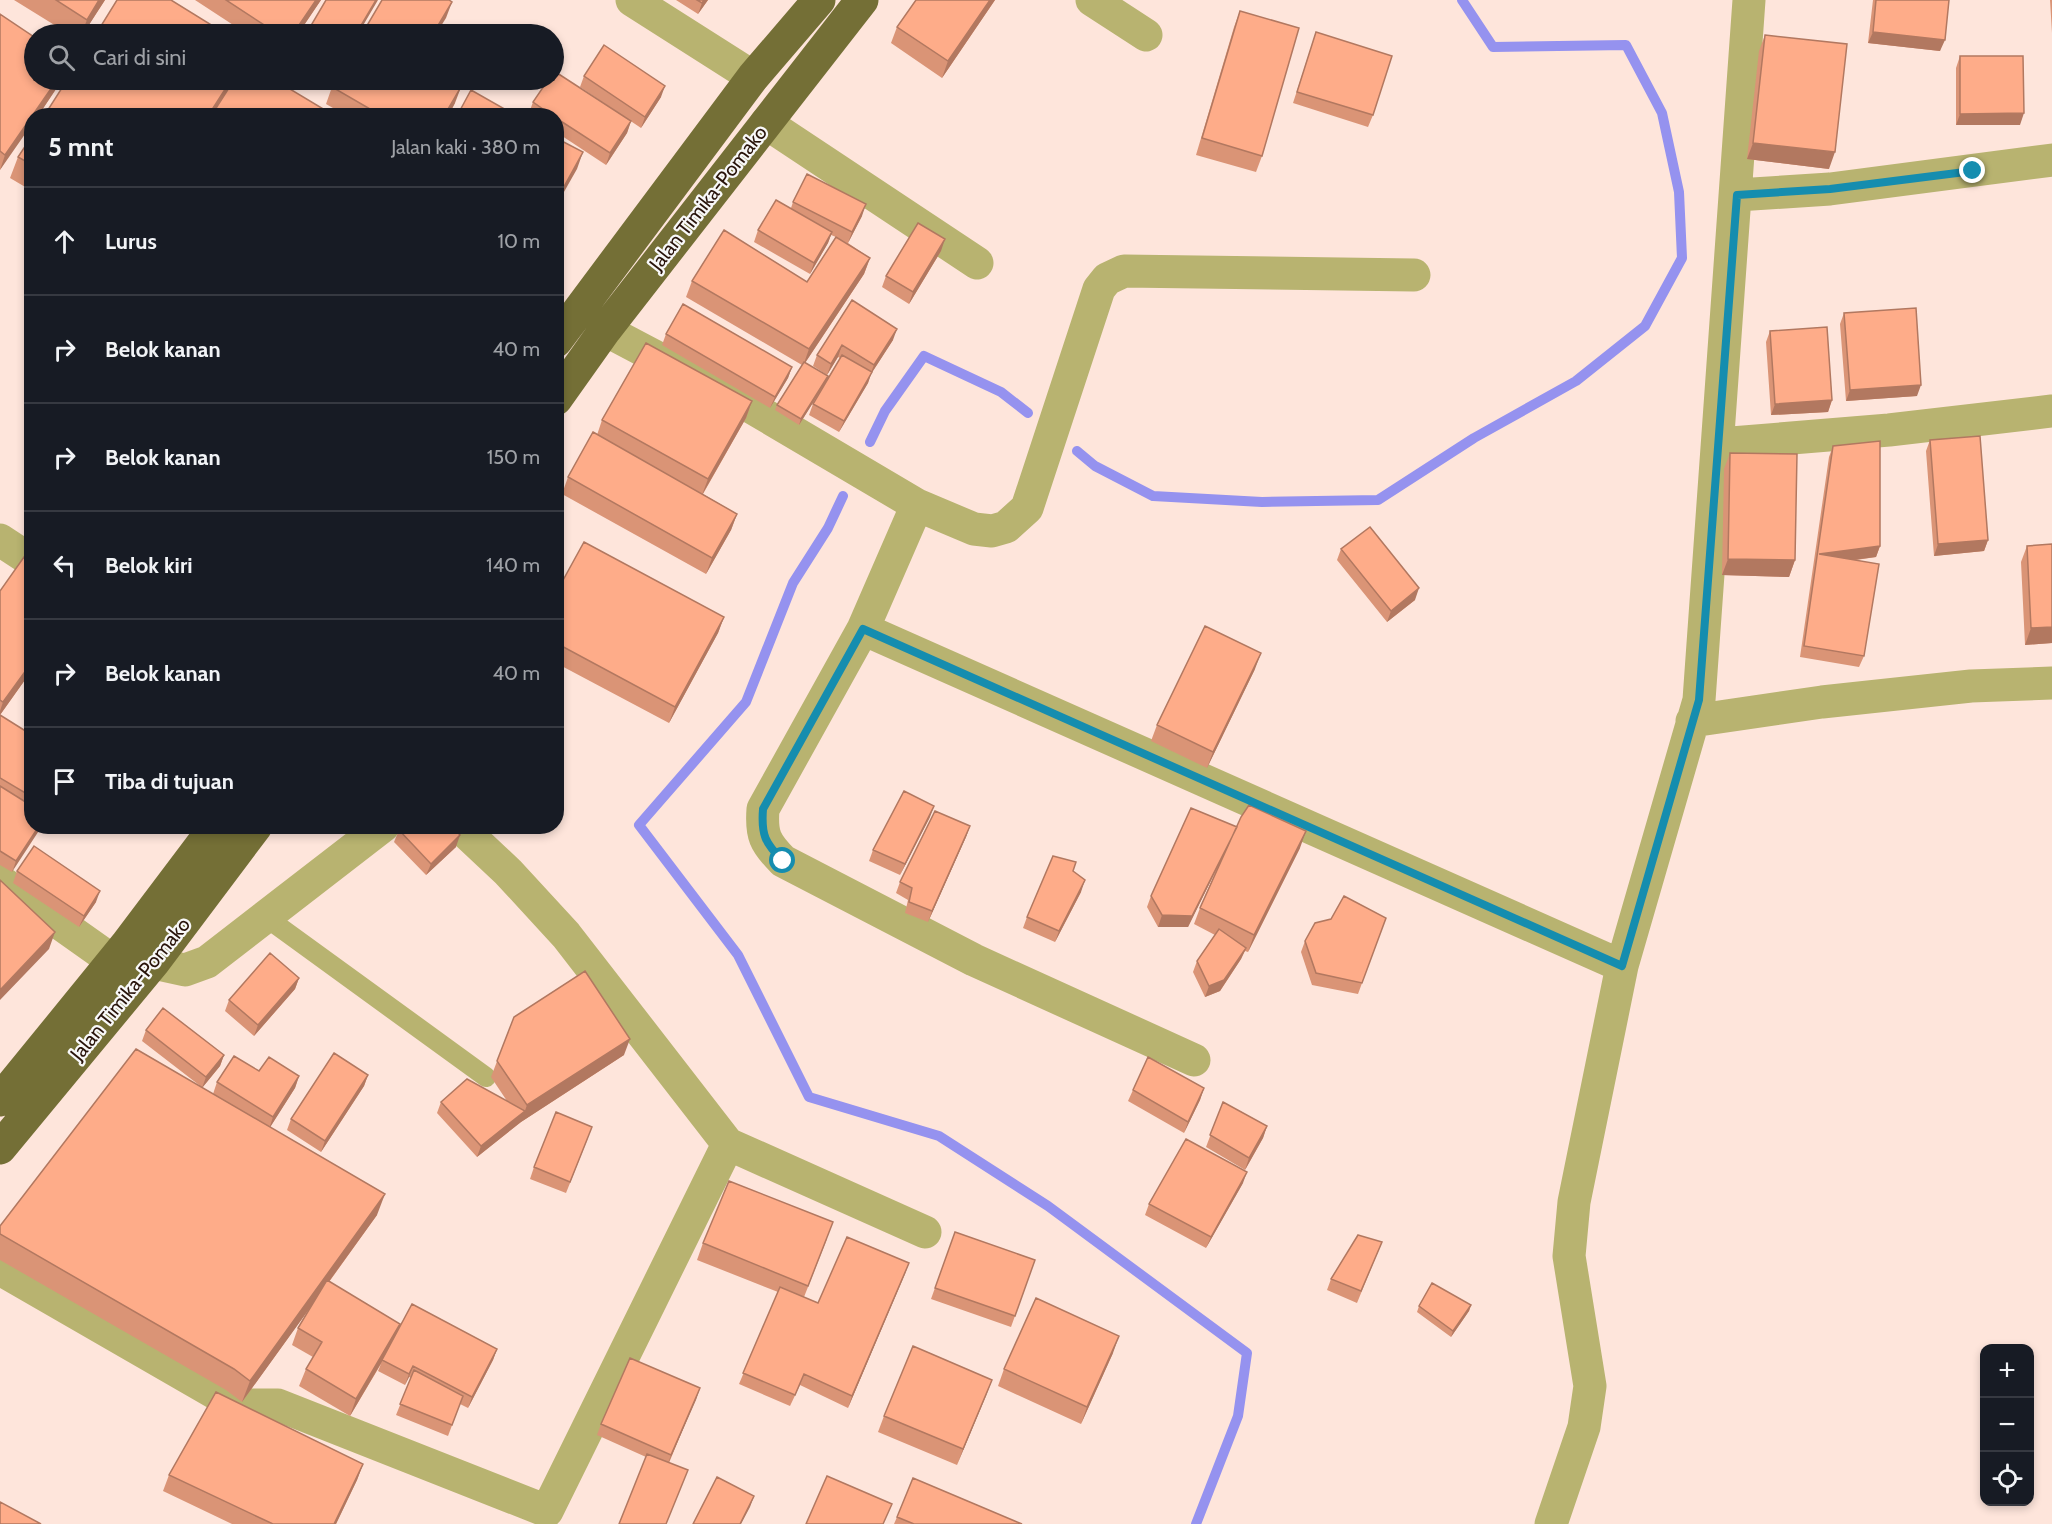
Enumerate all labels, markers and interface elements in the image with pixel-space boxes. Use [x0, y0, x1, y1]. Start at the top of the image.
search box [24, 24, 564, 90]
icon: search [45, 41, 78, 74]
text: Cari di sini [93, 44, 186, 71]
street label: Jalan Timika-Pomako [644, 121, 772, 276]
text: 5 mnt [48, 131, 114, 163]
text: Jalan kaki · 380 m [391, 135, 540, 159]
route end [1959, 157, 1985, 183]
icon: ahead [48, 225, 81, 258]
text: Lurus [105, 228, 157, 255]
text: 10 m [497, 229, 540, 253]
icon: right [48, 333, 81, 366]
text: Belok kanan [105, 336, 221, 363]
text: 40 m [492, 337, 540, 361]
icon: right [48, 441, 81, 474]
text: Belok kanan [105, 444, 221, 471]
text: 150 m [487, 445, 540, 469]
icon: left [48, 549, 81, 582]
text: Belok kiri [105, 552, 192, 579]
text: 140 m [486, 553, 540, 577]
icon: right [48, 657, 81, 690]
text: Belok kanan [105, 660, 221, 687]
text: 40 m [492, 661, 540, 685]
icon: arrive [48, 765, 81, 798]
text: Tiba di tujuan [105, 768, 234, 795]
route start [769, 847, 795, 873]
street label: Jalan Timika-Pomako [64, 913, 195, 1066]
map controls [1980, 1344, 2034, 1506]
button: + [1980, 1344, 2034, 1398]
button: − [1980, 1398, 2034, 1452]
button: locate [1980, 1452, 2034, 1506]

